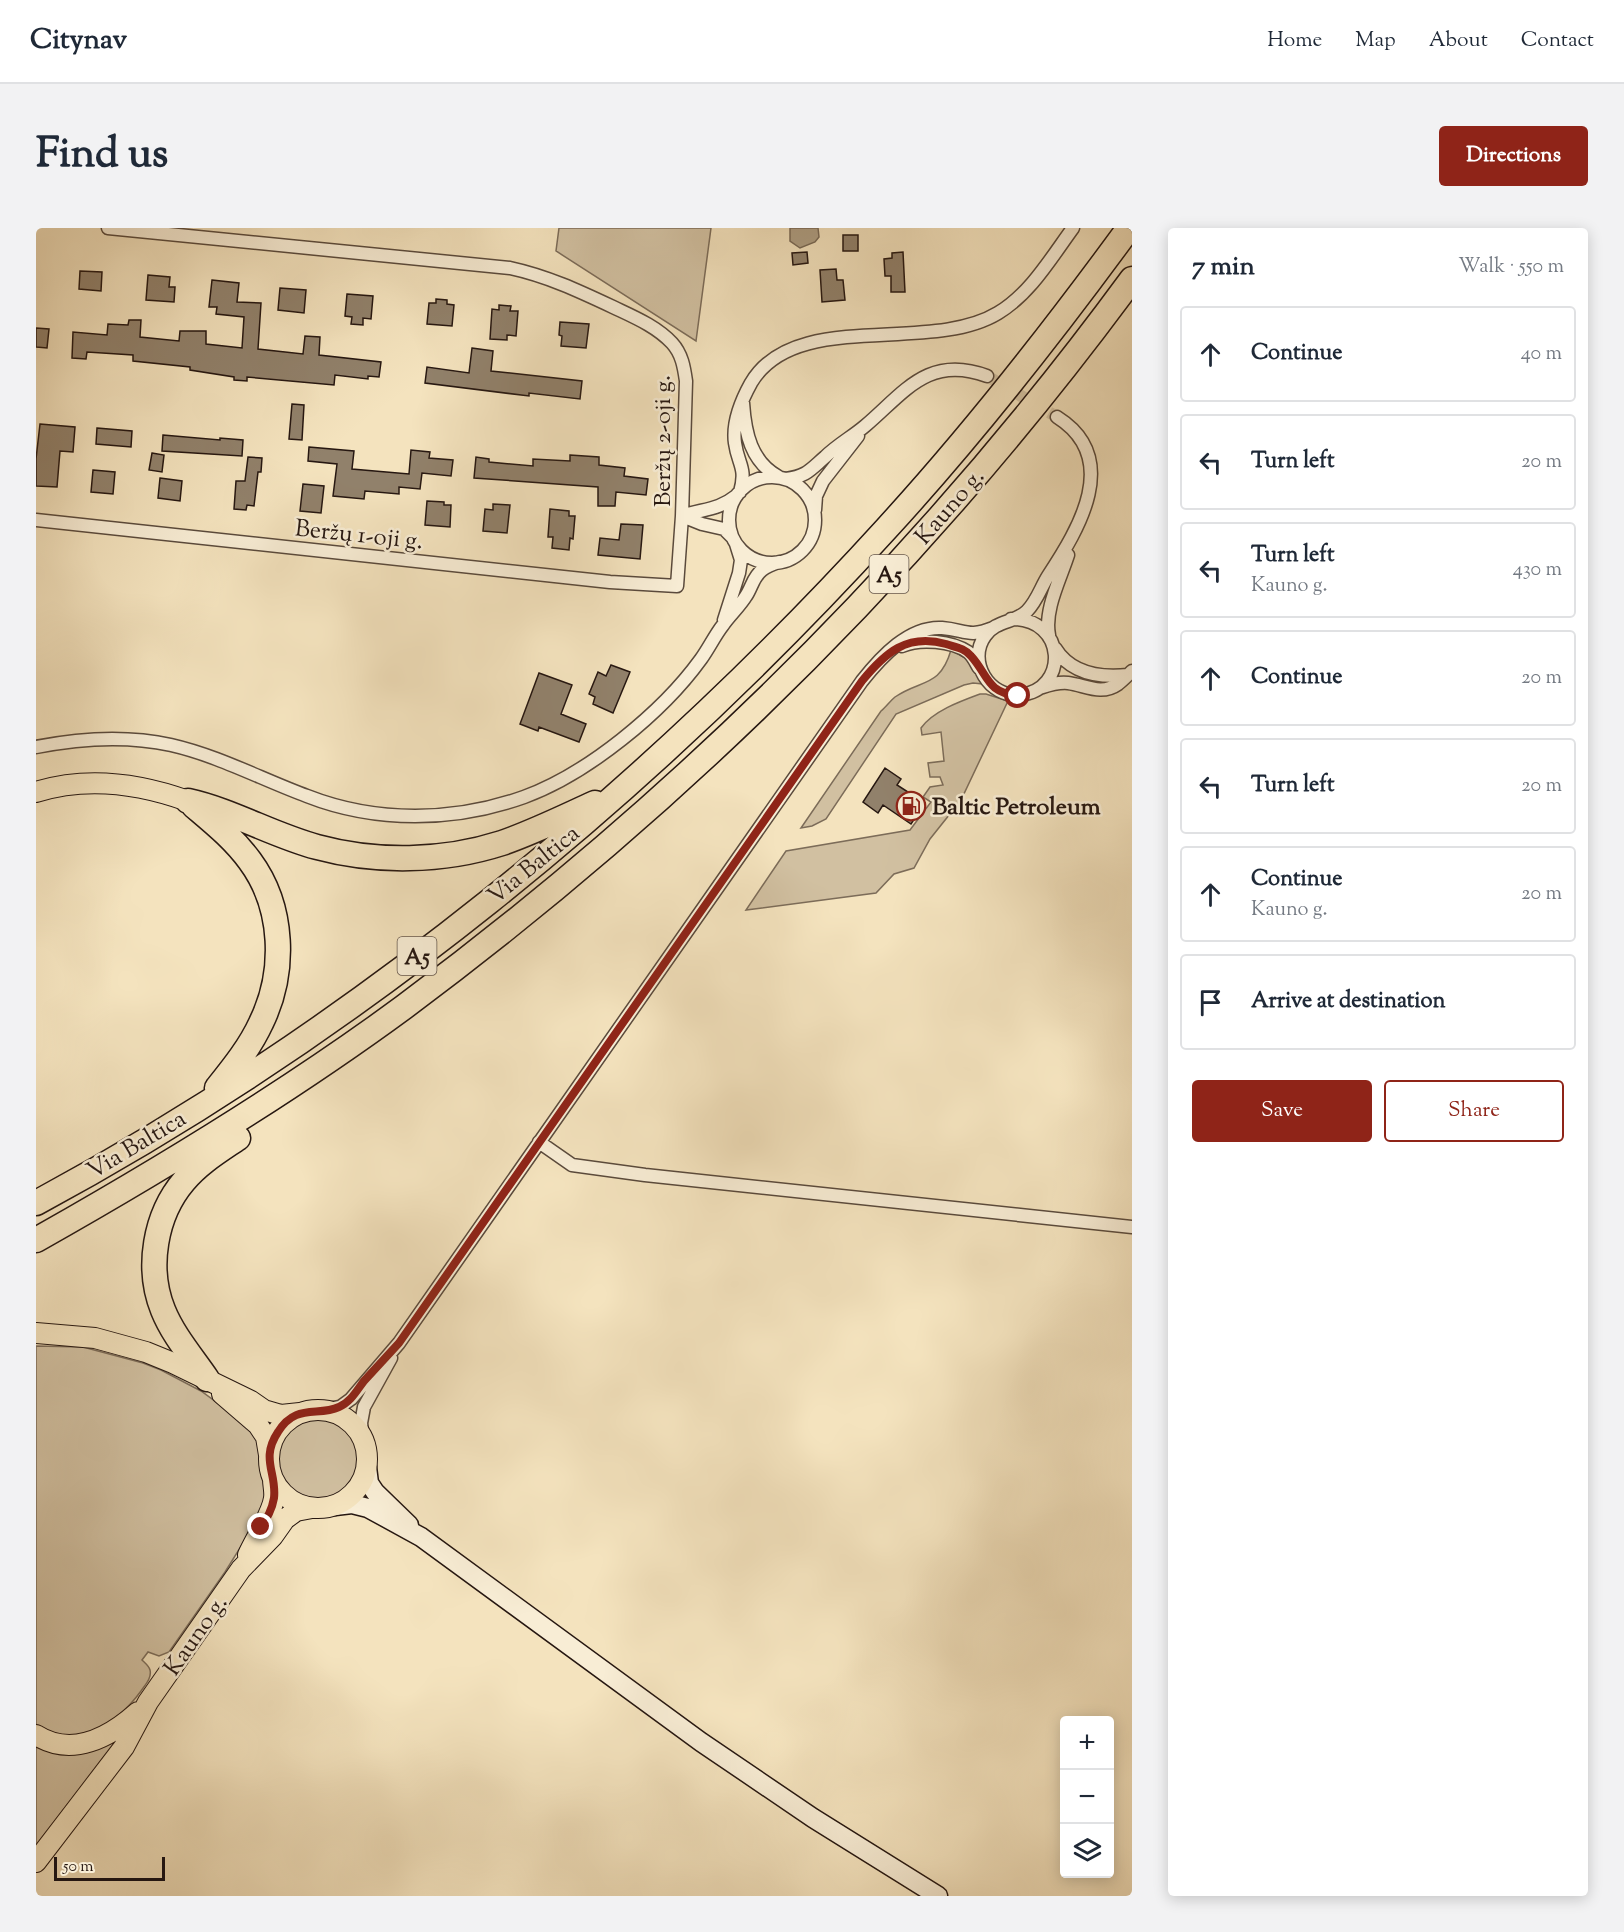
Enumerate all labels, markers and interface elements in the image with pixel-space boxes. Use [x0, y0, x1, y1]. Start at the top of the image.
text: Citynav [30, 21, 127, 61]
text: Home [1267, 26, 1322, 56]
text: Map [1355, 26, 1396, 56]
text: About [1429, 26, 1488, 56]
text: Contact [1521, 26, 1594, 56]
text: Find us [36, 126, 168, 186]
button: Directions [1439, 126, 1588, 186]
text: 7 min [1192, 249, 1255, 286]
text: Walk · 550 m [1458, 253, 1564, 282]
icon: ahead [1194, 338, 1227, 371]
text: Continue [1251, 338, 1342, 370]
text: 40 m [1521, 340, 1562, 369]
street label: Beržų 2-oji g. [647, 375, 681, 507]
icon: left [1194, 446, 1227, 479]
text: Turn left [1251, 446, 1334, 478]
text: 20 m [1521, 448, 1562, 477]
street label: Kauno g. [908, 461, 993, 553]
street label: Beržų 1-oji g. [293, 512, 425, 560]
text: Turn left [1251, 540, 1334, 572]
icon: left [1194, 554, 1227, 587]
road number: A5 [870, 555, 908, 593]
text: 430 m [1513, 556, 1562, 585]
text: Kauno g. [1251, 572, 1328, 601]
icon: ahead [1194, 662, 1227, 695]
text: Continue [1251, 662, 1342, 694]
text: 20 m [1521, 664, 1562, 693]
route start [1004, 682, 1030, 708]
icon: left [1194, 770, 1227, 803]
text: Turn left [1251, 770, 1334, 802]
text: 20 m [1521, 772, 1562, 801]
fuel station icon: Baltic Petroleum [895, 790, 927, 822]
place label: Baltic Petroleum [932, 791, 1101, 825]
street label: Via Baltica [481, 818, 588, 914]
text: Continue [1251, 864, 1342, 896]
icon: ahead [1194, 878, 1227, 911]
text: 20 m [1521, 880, 1562, 909]
text: Kauno g. [1251, 896, 1328, 925]
road number: A5 [398, 937, 436, 975]
icon: arrive [1194, 986, 1227, 1019]
text: Arrive at destination [1251, 986, 1446, 1018]
button: Save [1192, 1080, 1372, 1142]
button: Share [1384, 1080, 1564, 1142]
street label: Via Baltica [81, 1103, 193, 1189]
route end [247, 1513, 273, 1539]
street label: Kauno g. [156, 1589, 237, 1684]
map controls [1060, 1716, 1114, 1878]
button: + [1060, 1716, 1114, 1770]
button: − [1060, 1770, 1114, 1824]
button: layers [1060, 1824, 1114, 1878]
scale bar [54, 1854, 165, 1882]
text: 50 m [63, 1856, 94, 1879]

